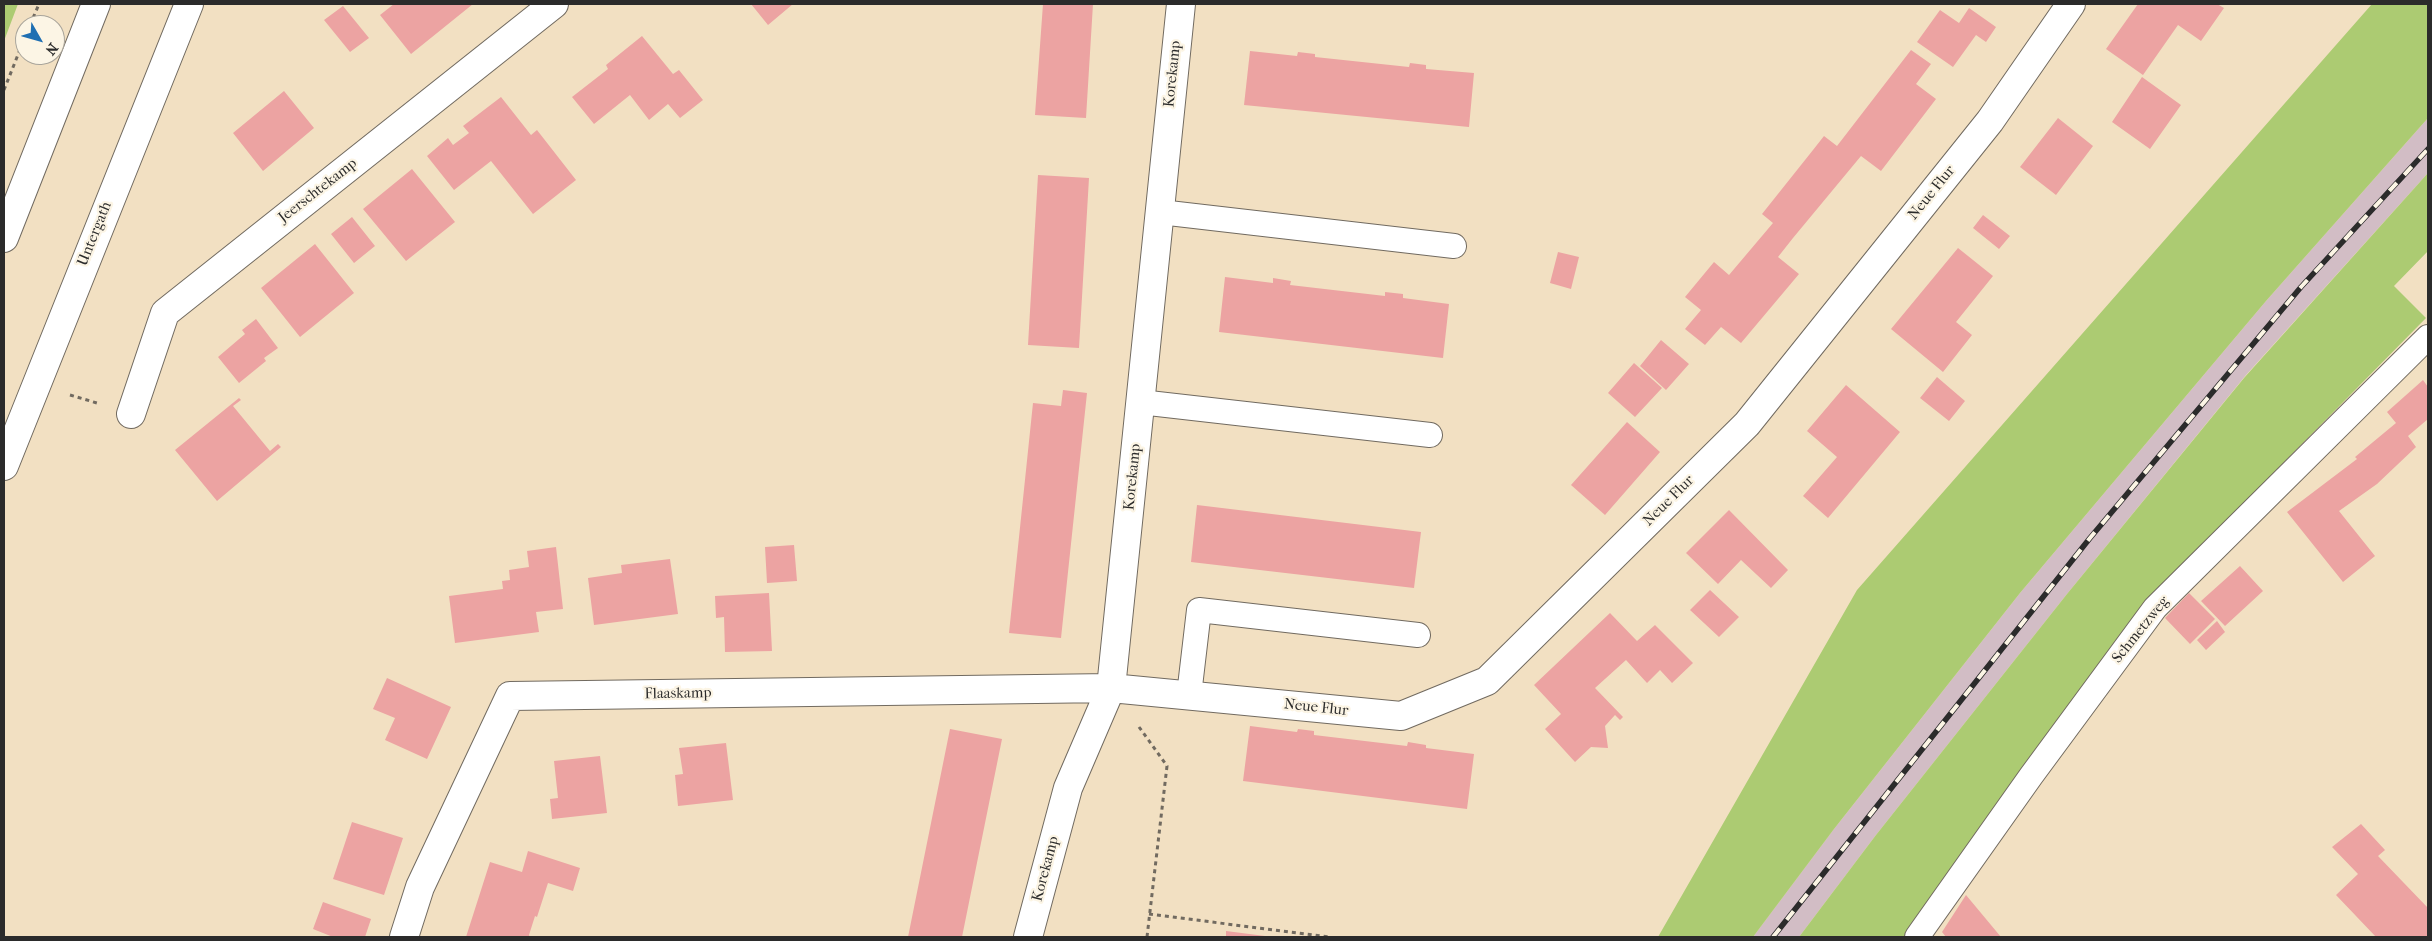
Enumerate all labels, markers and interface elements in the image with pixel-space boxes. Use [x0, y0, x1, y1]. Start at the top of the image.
north arrow [15, 15, 65, 65]
text: N [41, 40, 61, 58]
street label: Korekamp [1161, 40, 1185, 108]
street label: Jeerschtekamp [275, 155, 361, 227]
street label: Neue Flur [1905, 162, 1959, 224]
street label: Untergath [74, 199, 116, 269]
street label: Korekamp [1121, 443, 1145, 511]
street label: Neue Flur [1640, 472, 1698, 530]
street label: Schmetzweg [2109, 593, 2173, 667]
street label: Flaaskamp [644, 684, 712, 704]
street label: Neue Flur [1283, 696, 1349, 720]
street label: Korekamp [1029, 834, 1063, 904]

